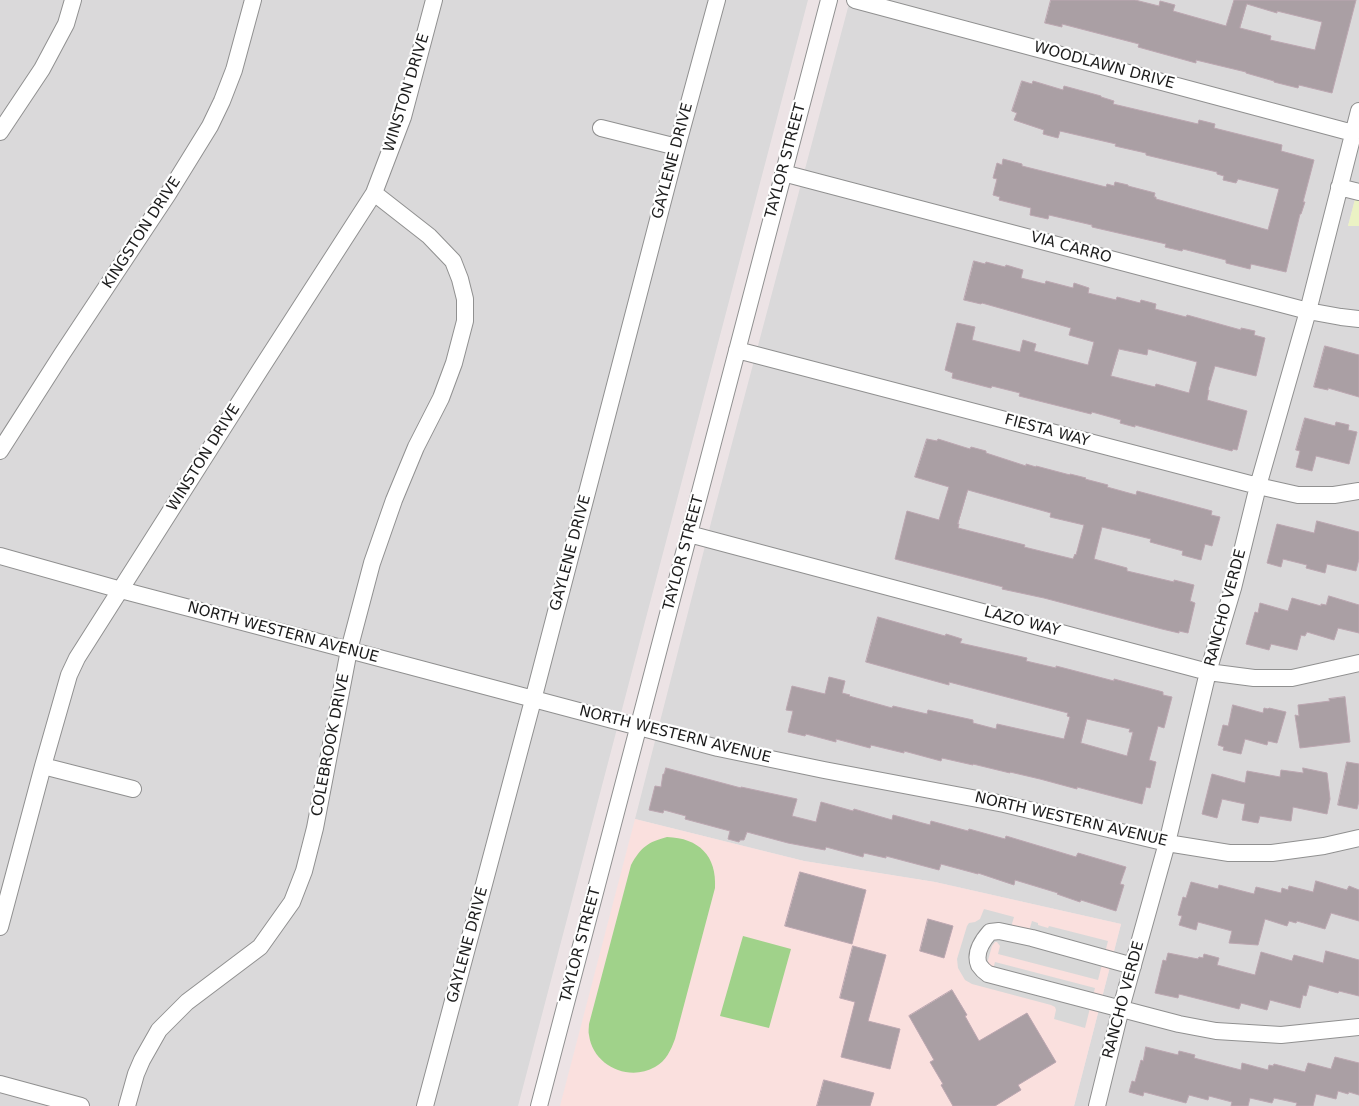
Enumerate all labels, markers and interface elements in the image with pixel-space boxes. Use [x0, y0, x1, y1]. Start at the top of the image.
street label: WINSTON DRIVE [380, 32, 434, 154]
street label: WOODLAWN DRIVE [1032, 39, 1176, 93]
street label: GAYLENE DRIVE [649, 101, 697, 221]
street label: TAYLOR STREET [762, 102, 810, 220]
street label: KINGSTON DRIVE [99, 174, 185, 292]
street label: VIA CARRO [1029, 229, 1113, 267]
street label: WINSTON DRIVE [164, 401, 244, 515]
street label: FIESTA WAY [1002, 411, 1092, 451]
street label: GAYLENE DRIVE [547, 493, 595, 613]
street label: TAYLOR STREET [660, 494, 708, 612]
street label: RANCHO VERDE [1202, 547, 1250, 669]
street label: NORTH WESTERN AVENUE [185, 599, 381, 667]
street label: LAZO WAY [982, 603, 1062, 641]
street label: COLEBROOK DRIVE [308, 672, 354, 818]
street label: NORTH WESTERN AVENUE [577, 702, 773, 768]
street label: NORTH WESTERN AVENUE [973, 789, 1169, 851]
street label: GAYLENE DRIVE [444, 885, 492, 1005]
street label: TAYLOR STREET [557, 886, 605, 1004]
street label: RANCHO VERDE [1100, 939, 1148, 1061]

